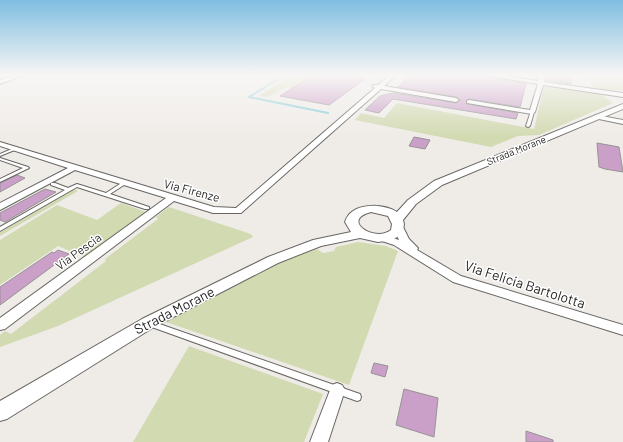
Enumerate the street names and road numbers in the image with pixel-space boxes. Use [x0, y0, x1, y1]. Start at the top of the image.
street label: Strada Morane [485, 133, 547, 167]
street label: Via Firenze [162, 176, 222, 204]
street label: Via Pescia [52, 230, 104, 272]
street label: Via Felicia Bartolotta [462, 256, 588, 312]
street label: Strada Morane [131, 282, 217, 338]

